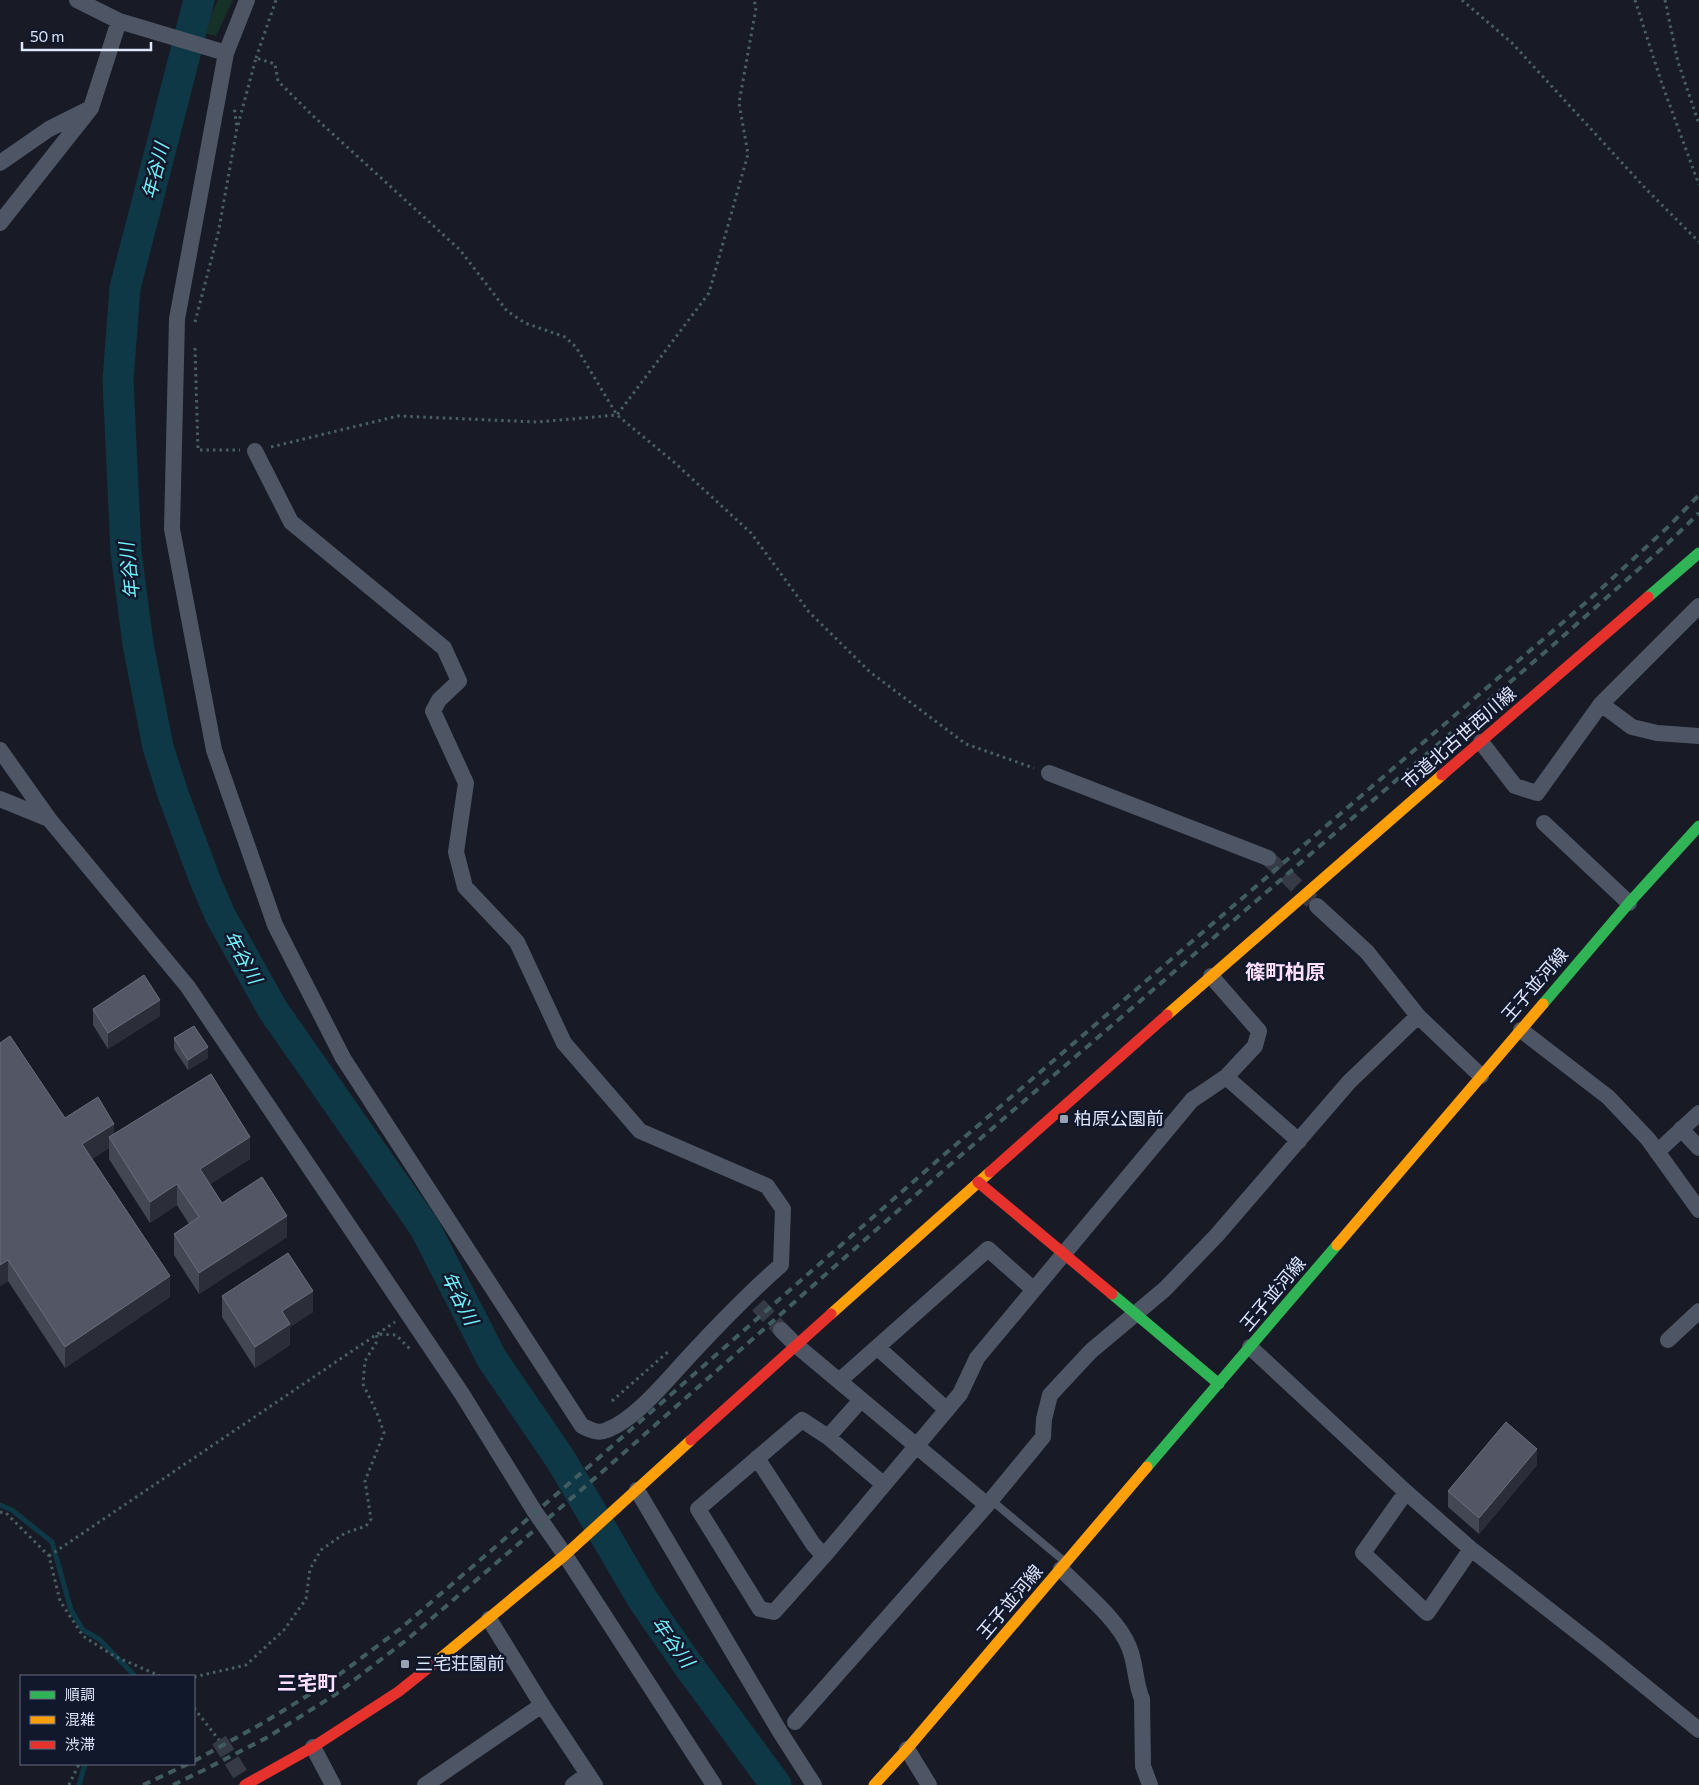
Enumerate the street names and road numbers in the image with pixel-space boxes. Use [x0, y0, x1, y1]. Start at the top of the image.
street label: 市道北古世西川線 [1397, 682, 1520, 793]
street label: 王子並河線 [1496, 943, 1572, 1026]
street label: 王子並河線 [1235, 1252, 1310, 1335]
street label: 王子並河線 [972, 1560, 1047, 1643]

